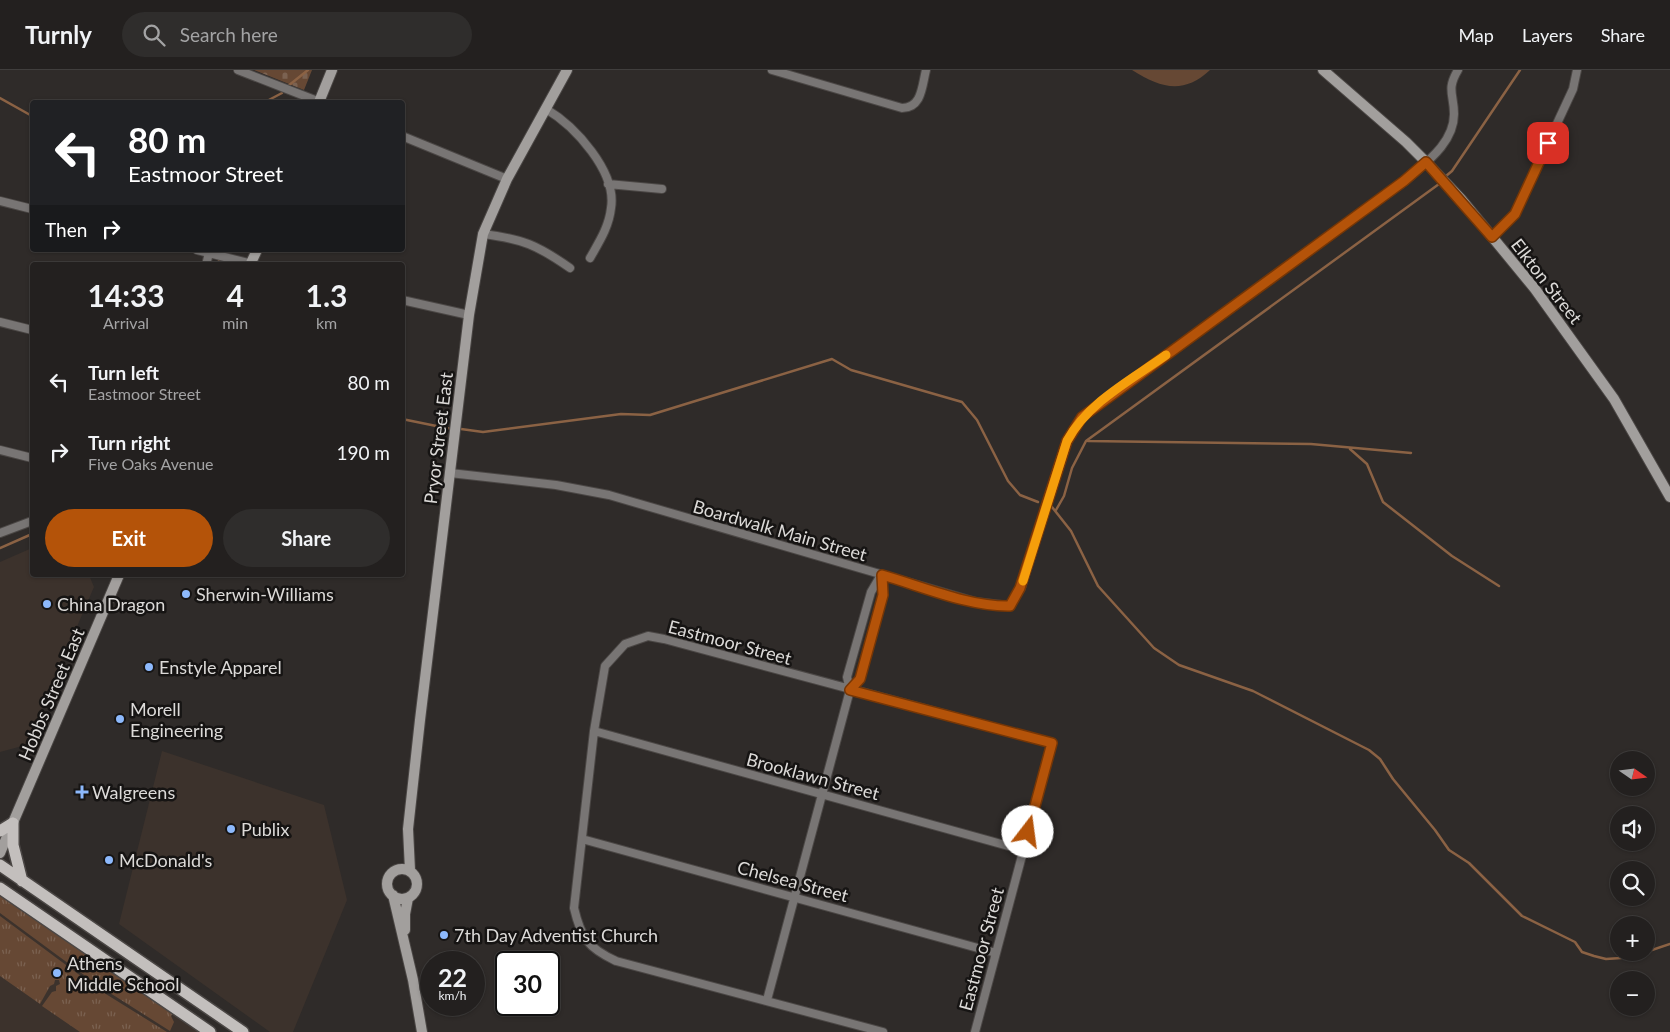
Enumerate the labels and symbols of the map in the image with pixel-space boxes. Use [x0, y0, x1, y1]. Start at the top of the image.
pin [1527, 122, 1569, 164]
street label: Elkton Street [1507, 234, 1588, 329]
street label: Pryor Street East [419, 370, 457, 505]
street label: Boardwalk Main Street [691, 495, 870, 565]
place label: Sherwin-Williams [196, 583, 334, 605]
marker: Sherwin-Williams [180, 588, 192, 600]
place label: China Dragon [57, 593, 165, 615]
marker: China Dragon [41, 598, 53, 610]
street label: Eastmoor Street [666, 615, 795, 669]
street label: Hobbs Street East [13, 624, 89, 764]
place label: Enstyle Apparel [159, 656, 282, 678]
marker: Enstyle Apparel [143, 661, 155, 673]
place label: Morell Engineering [130, 698, 223, 741]
marker: Morell Engineering [114, 713, 126, 725]
street label: Brooklawn Street [744, 748, 882, 804]
north arrow [1610, 751, 1655, 796]
place label: Walgreens [92, 781, 175, 803]
marker: Walgreens [76, 786, 88, 798]
position arrow [1001, 805, 1053, 857]
place label: Publix [241, 818, 289, 840]
marker: Publix [225, 823, 237, 835]
place label: McDonald's [119, 849, 213, 871]
marker: McDonald's [103, 854, 115, 866]
street label: Chelsea Street [735, 856, 851, 907]
street label: Eastmoor Street [954, 884, 1008, 1013]
place label: 7th Day Adventist Church [454, 924, 658, 946]
marker: 7th Day Adventist Church [438, 929, 450, 941]
speed limit sign: 30 [495, 951, 560, 1016]
place label: Athens Middle School [67, 952, 179, 995]
marker: Athens Middle School [51, 967, 63, 979]

